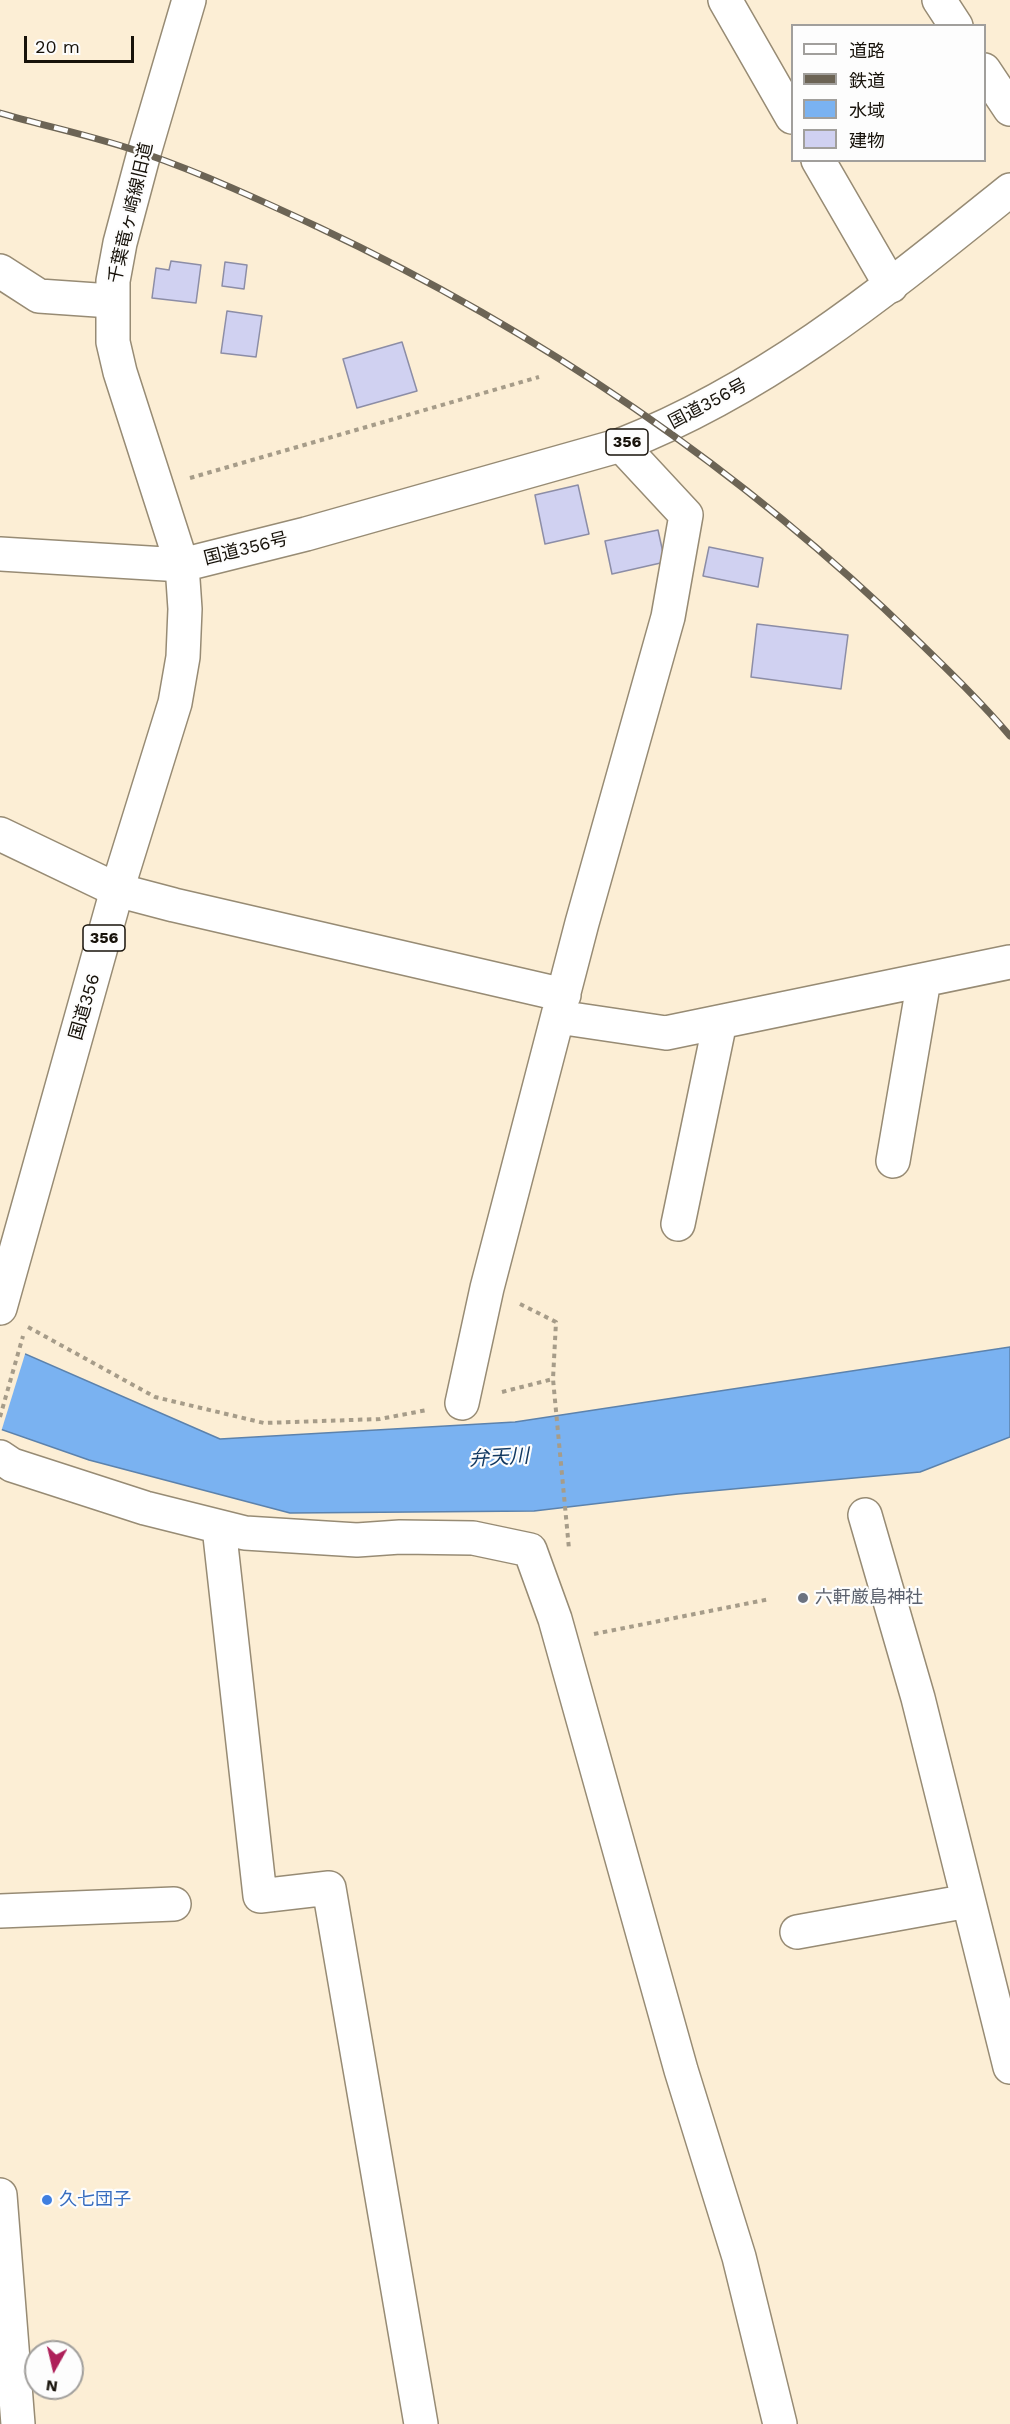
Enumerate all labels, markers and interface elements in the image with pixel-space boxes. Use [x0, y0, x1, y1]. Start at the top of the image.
scale bar [27, 24, 136, 62]
legend [791, 24, 986, 162]
text: 20 m [35, 36, 80, 57]
text: 道路 [849, 40, 885, 61]
text: 鉄道 [849, 70, 885, 91]
text: 水域 [849, 100, 885, 121]
text: 建物 [849, 130, 885, 151]
street label: 千葉竜ヶ崎線旧道 [104, 140, 158, 286]
street label: 国道356号 [665, 374, 751, 434]
road number: 356 [606, 429, 648, 455]
street label: 国道356号 [202, 528, 290, 570]
road number: 356 [83, 925, 125, 951]
street label: 国道356 [65, 971, 105, 1043]
water label: 弁天川 [468, 1444, 530, 1472]
place label: 六軒厳島神社 [815, 1587, 923, 1609]
marker: 六軒厳島神社 [796, 1591, 810, 1605]
place label: 久七団子 [59, 2189, 131, 2211]
marker: 久七団子 [40, 2193, 54, 2207]
north arrow [24, 2340, 84, 2400]
text: N [45, 2376, 59, 2397]

